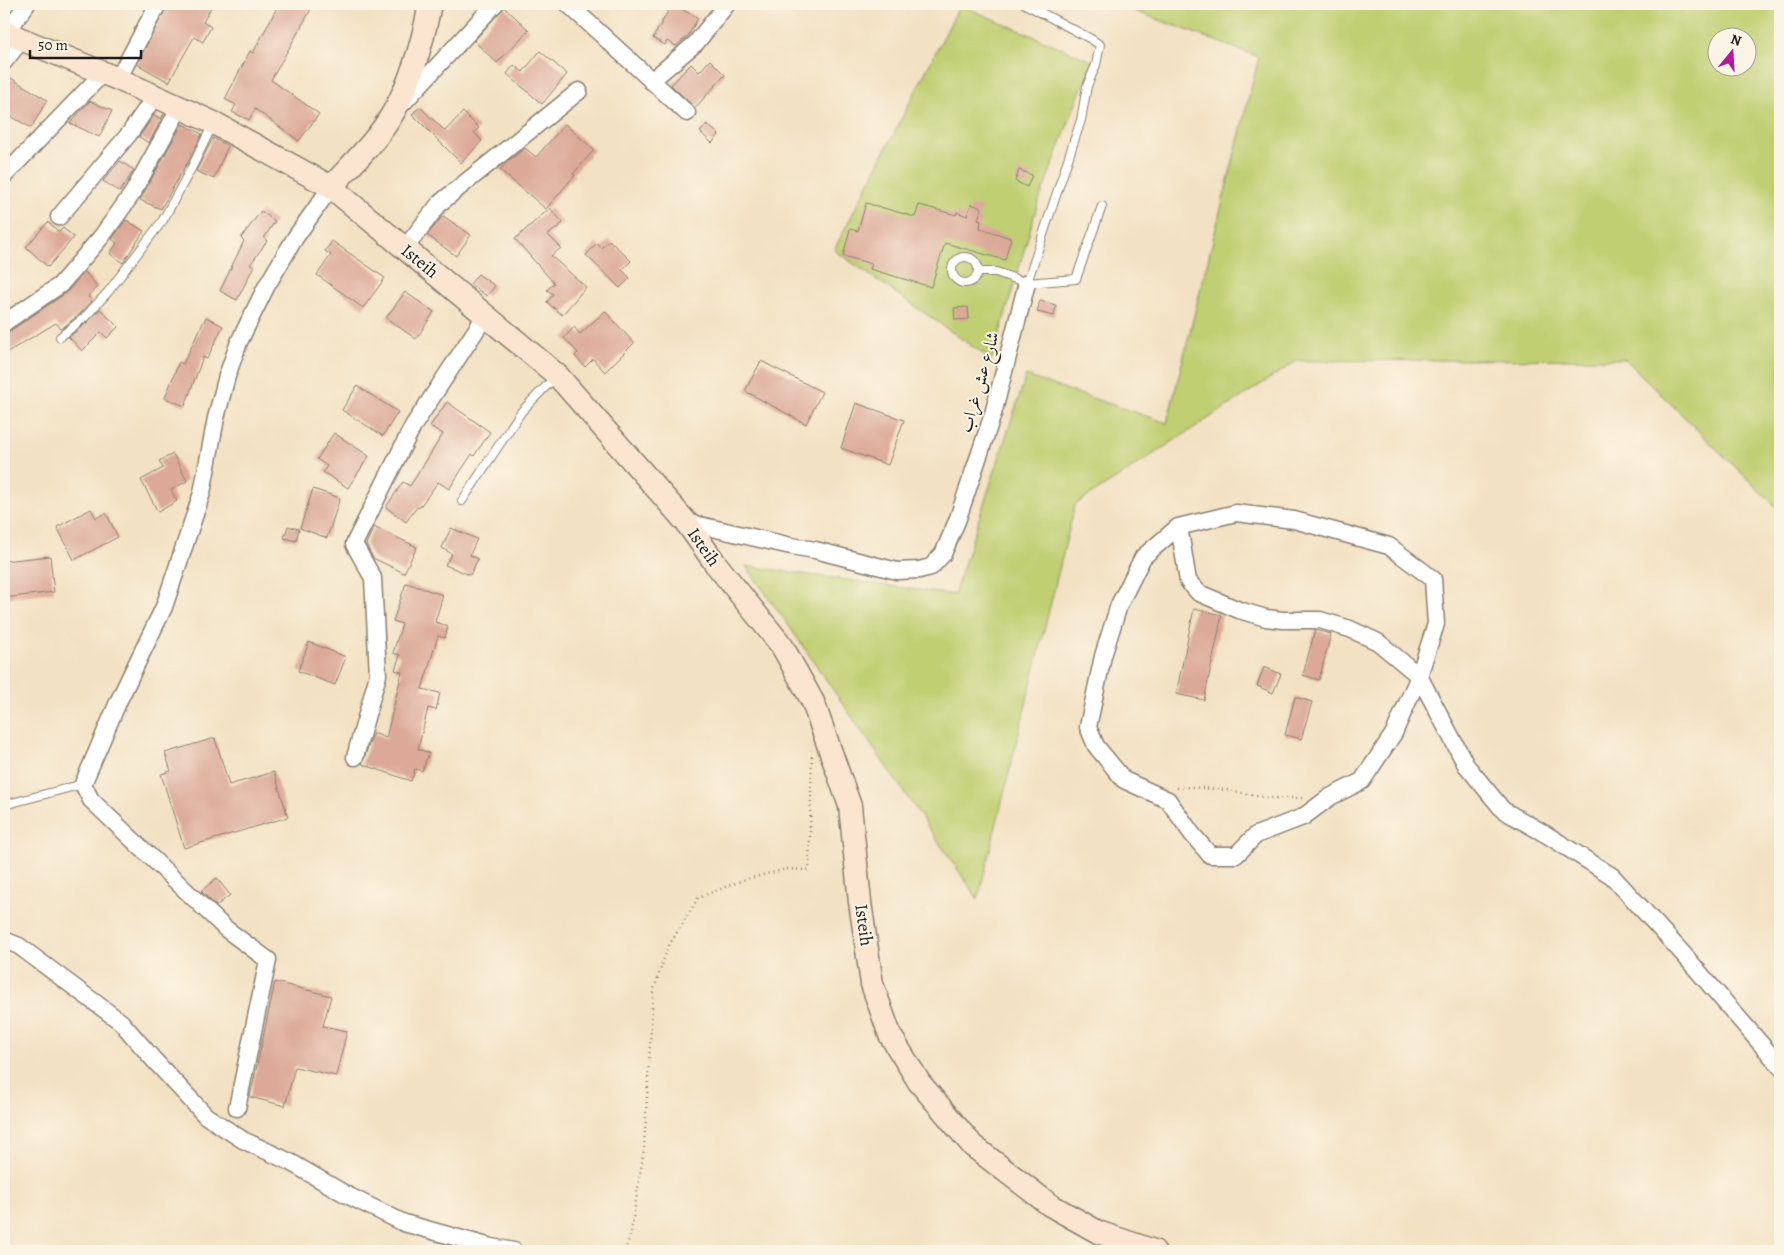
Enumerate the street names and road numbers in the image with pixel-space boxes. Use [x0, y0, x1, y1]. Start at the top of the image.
street label: Isteih [396, 238, 444, 284]
street label: شارع عش غراب [953, 329, 1008, 436]
street label: Isteih [682, 523, 726, 571]
street label: Isteih [849, 902, 879, 948]

